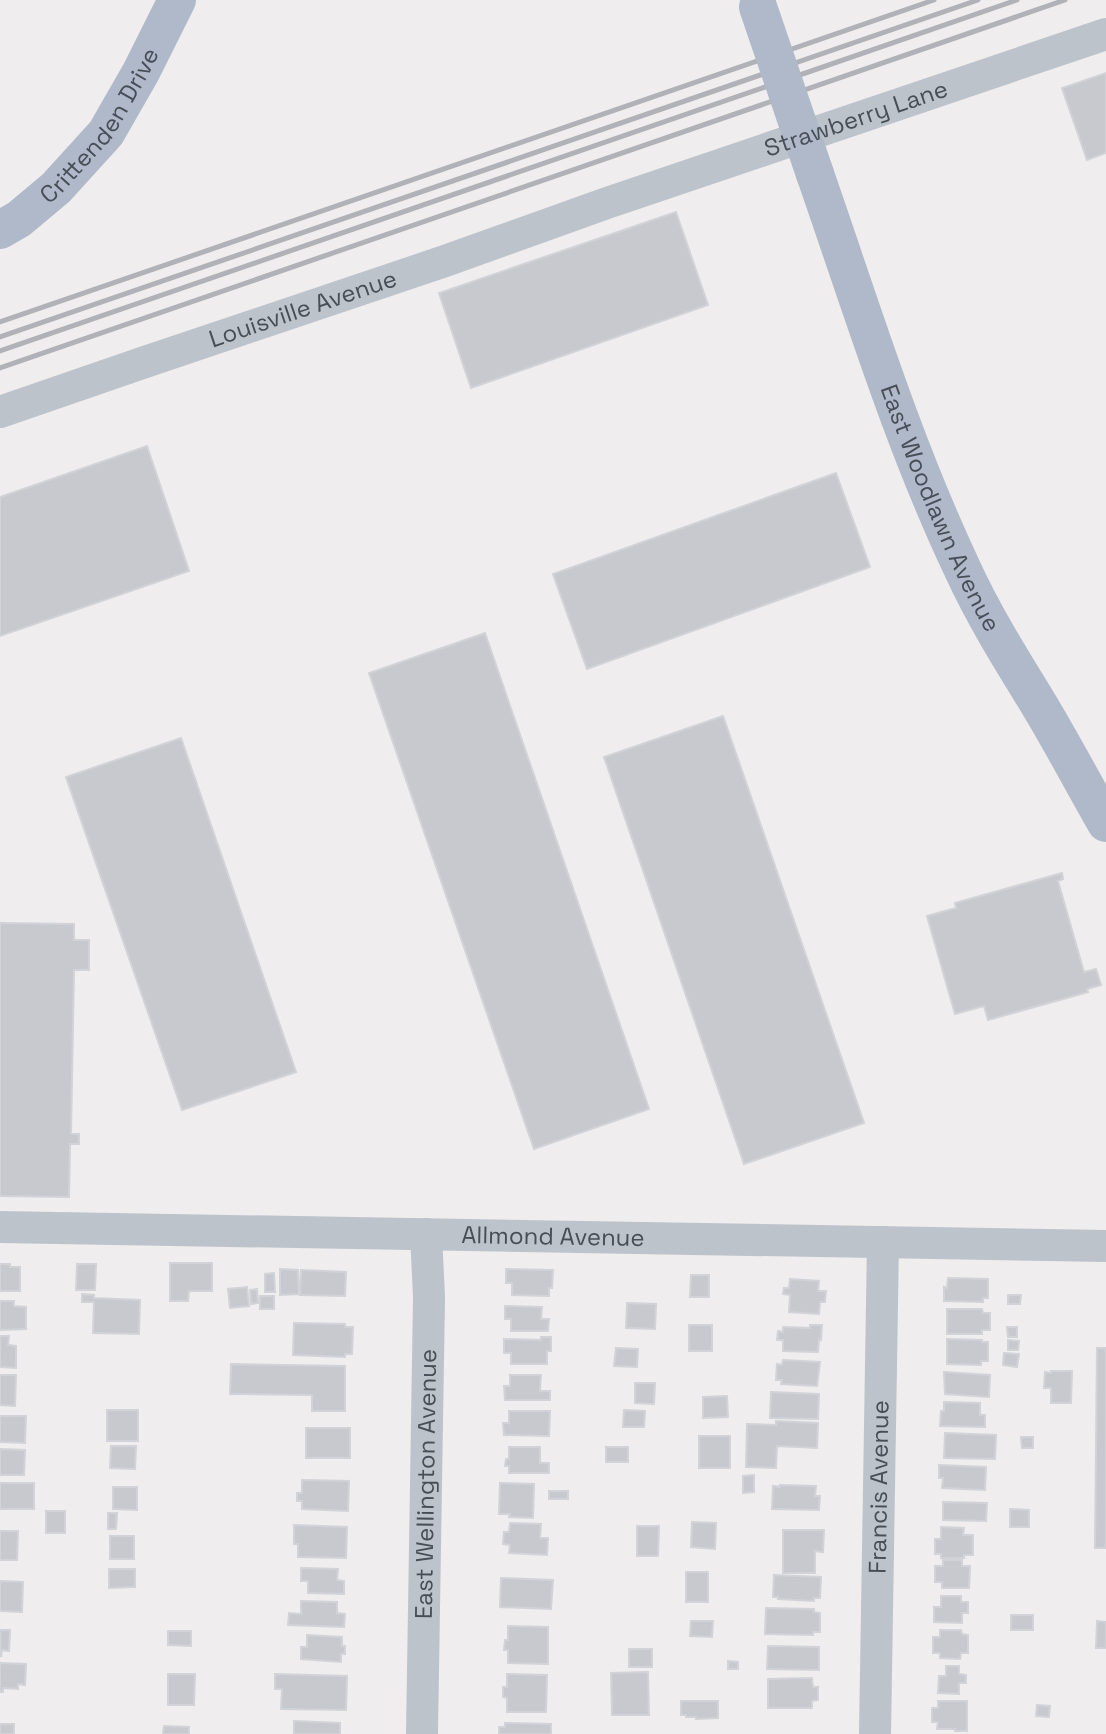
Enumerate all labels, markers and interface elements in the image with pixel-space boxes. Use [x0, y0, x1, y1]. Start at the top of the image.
street label: Crittenden Drive [33, 42, 166, 210]
street label: Strawberry Lane [760, 73, 952, 164]
street label: Louisville Avenue [205, 262, 401, 354]
street label: East Woodlawn Avenue [874, 380, 1008, 637]
street label: Allmond Avenue [461, 1219, 645, 1253]
street label: East Wellington Avenue [408, 1349, 443, 1619]
street label: Francis Avenue [862, 1400, 895, 1574]

